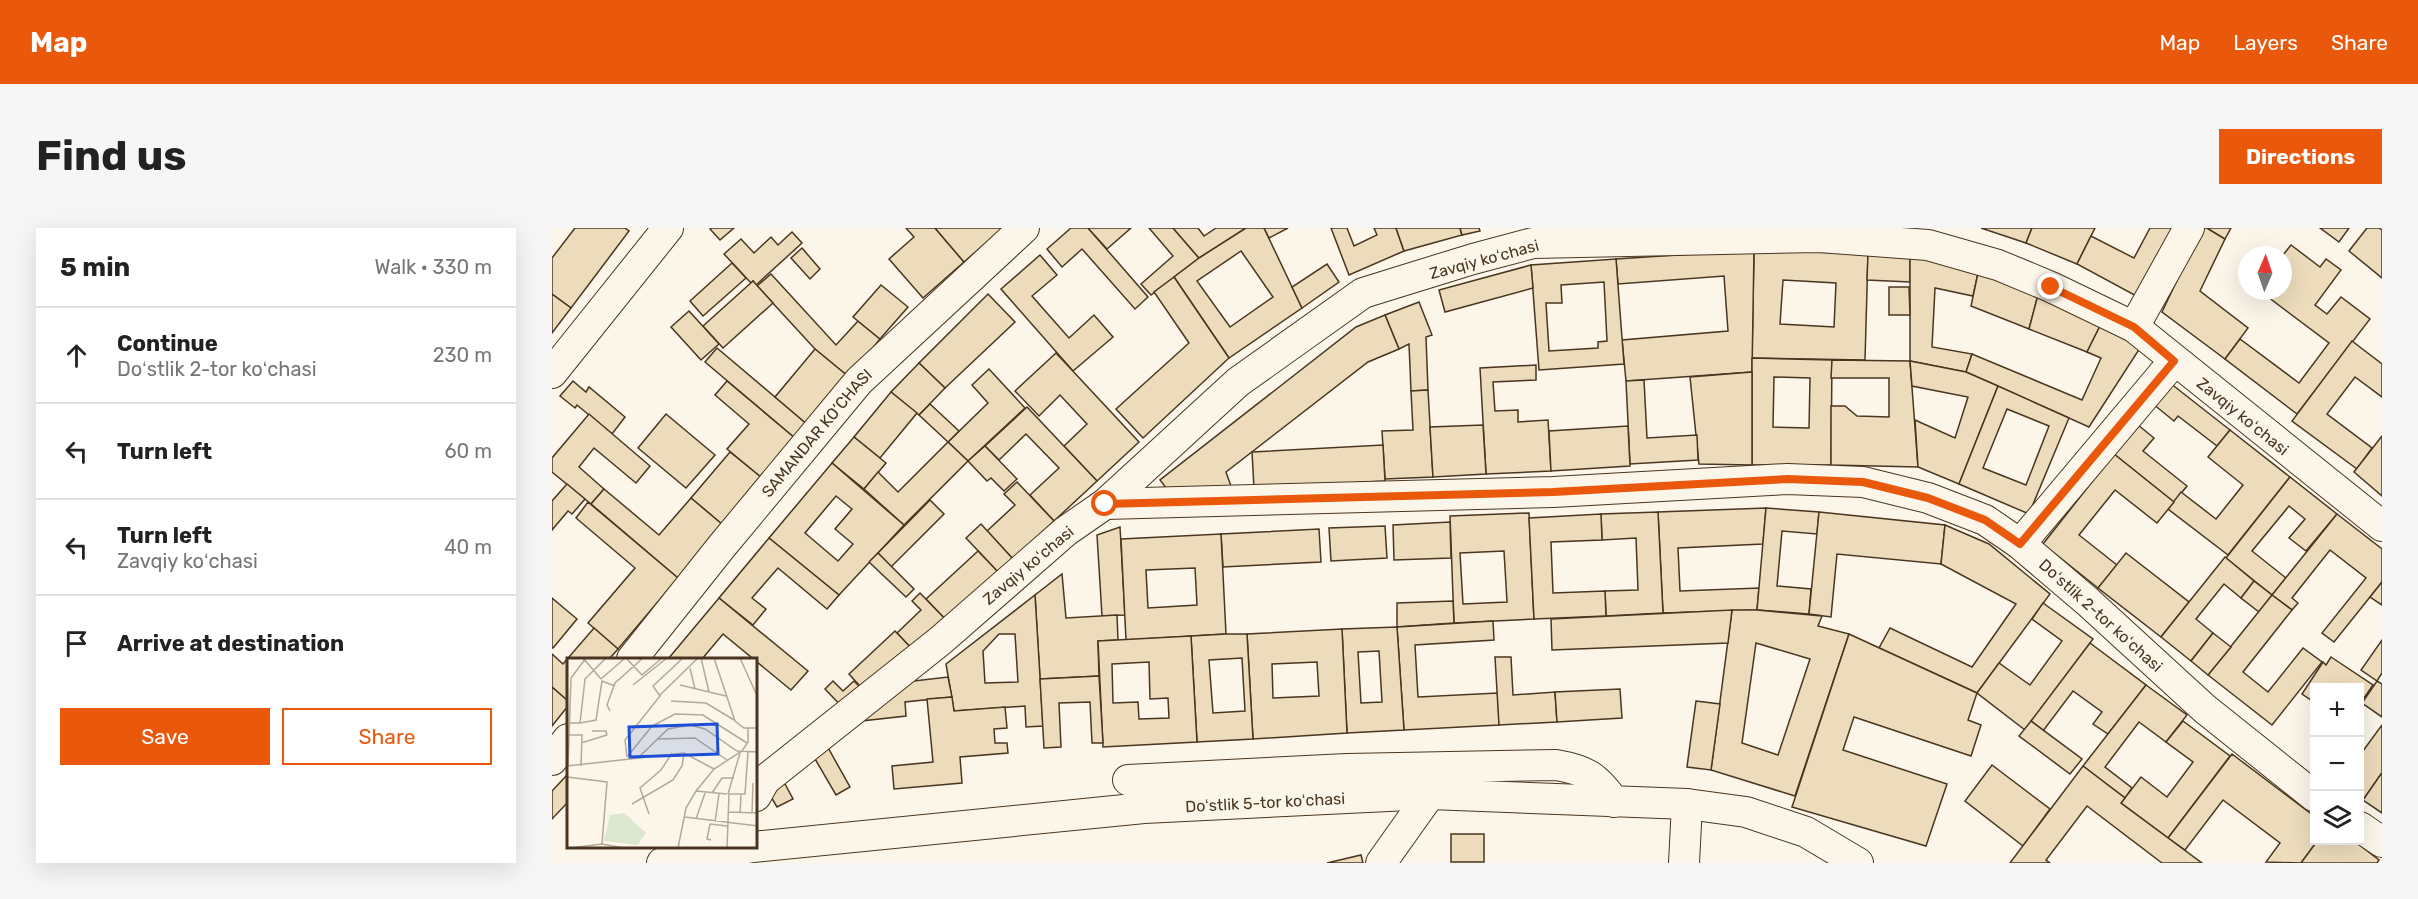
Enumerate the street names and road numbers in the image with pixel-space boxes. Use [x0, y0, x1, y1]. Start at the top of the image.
street label: Zavqiy koʻchasi [1427, 236, 1541, 283]
street label: SAMANDAR KO‘CHASI [758, 365, 876, 501]
street label: Zavqiy koʻchasi [2193, 374, 2292, 459]
street label: Zavqiy koʻchasi [979, 522, 1078, 609]
street label: Doʻstlik 2-tor koʻchasi [2035, 555, 2166, 676]
street label: Doʻstlik 5-tor koʻchasi [1185, 789, 1345, 816]

